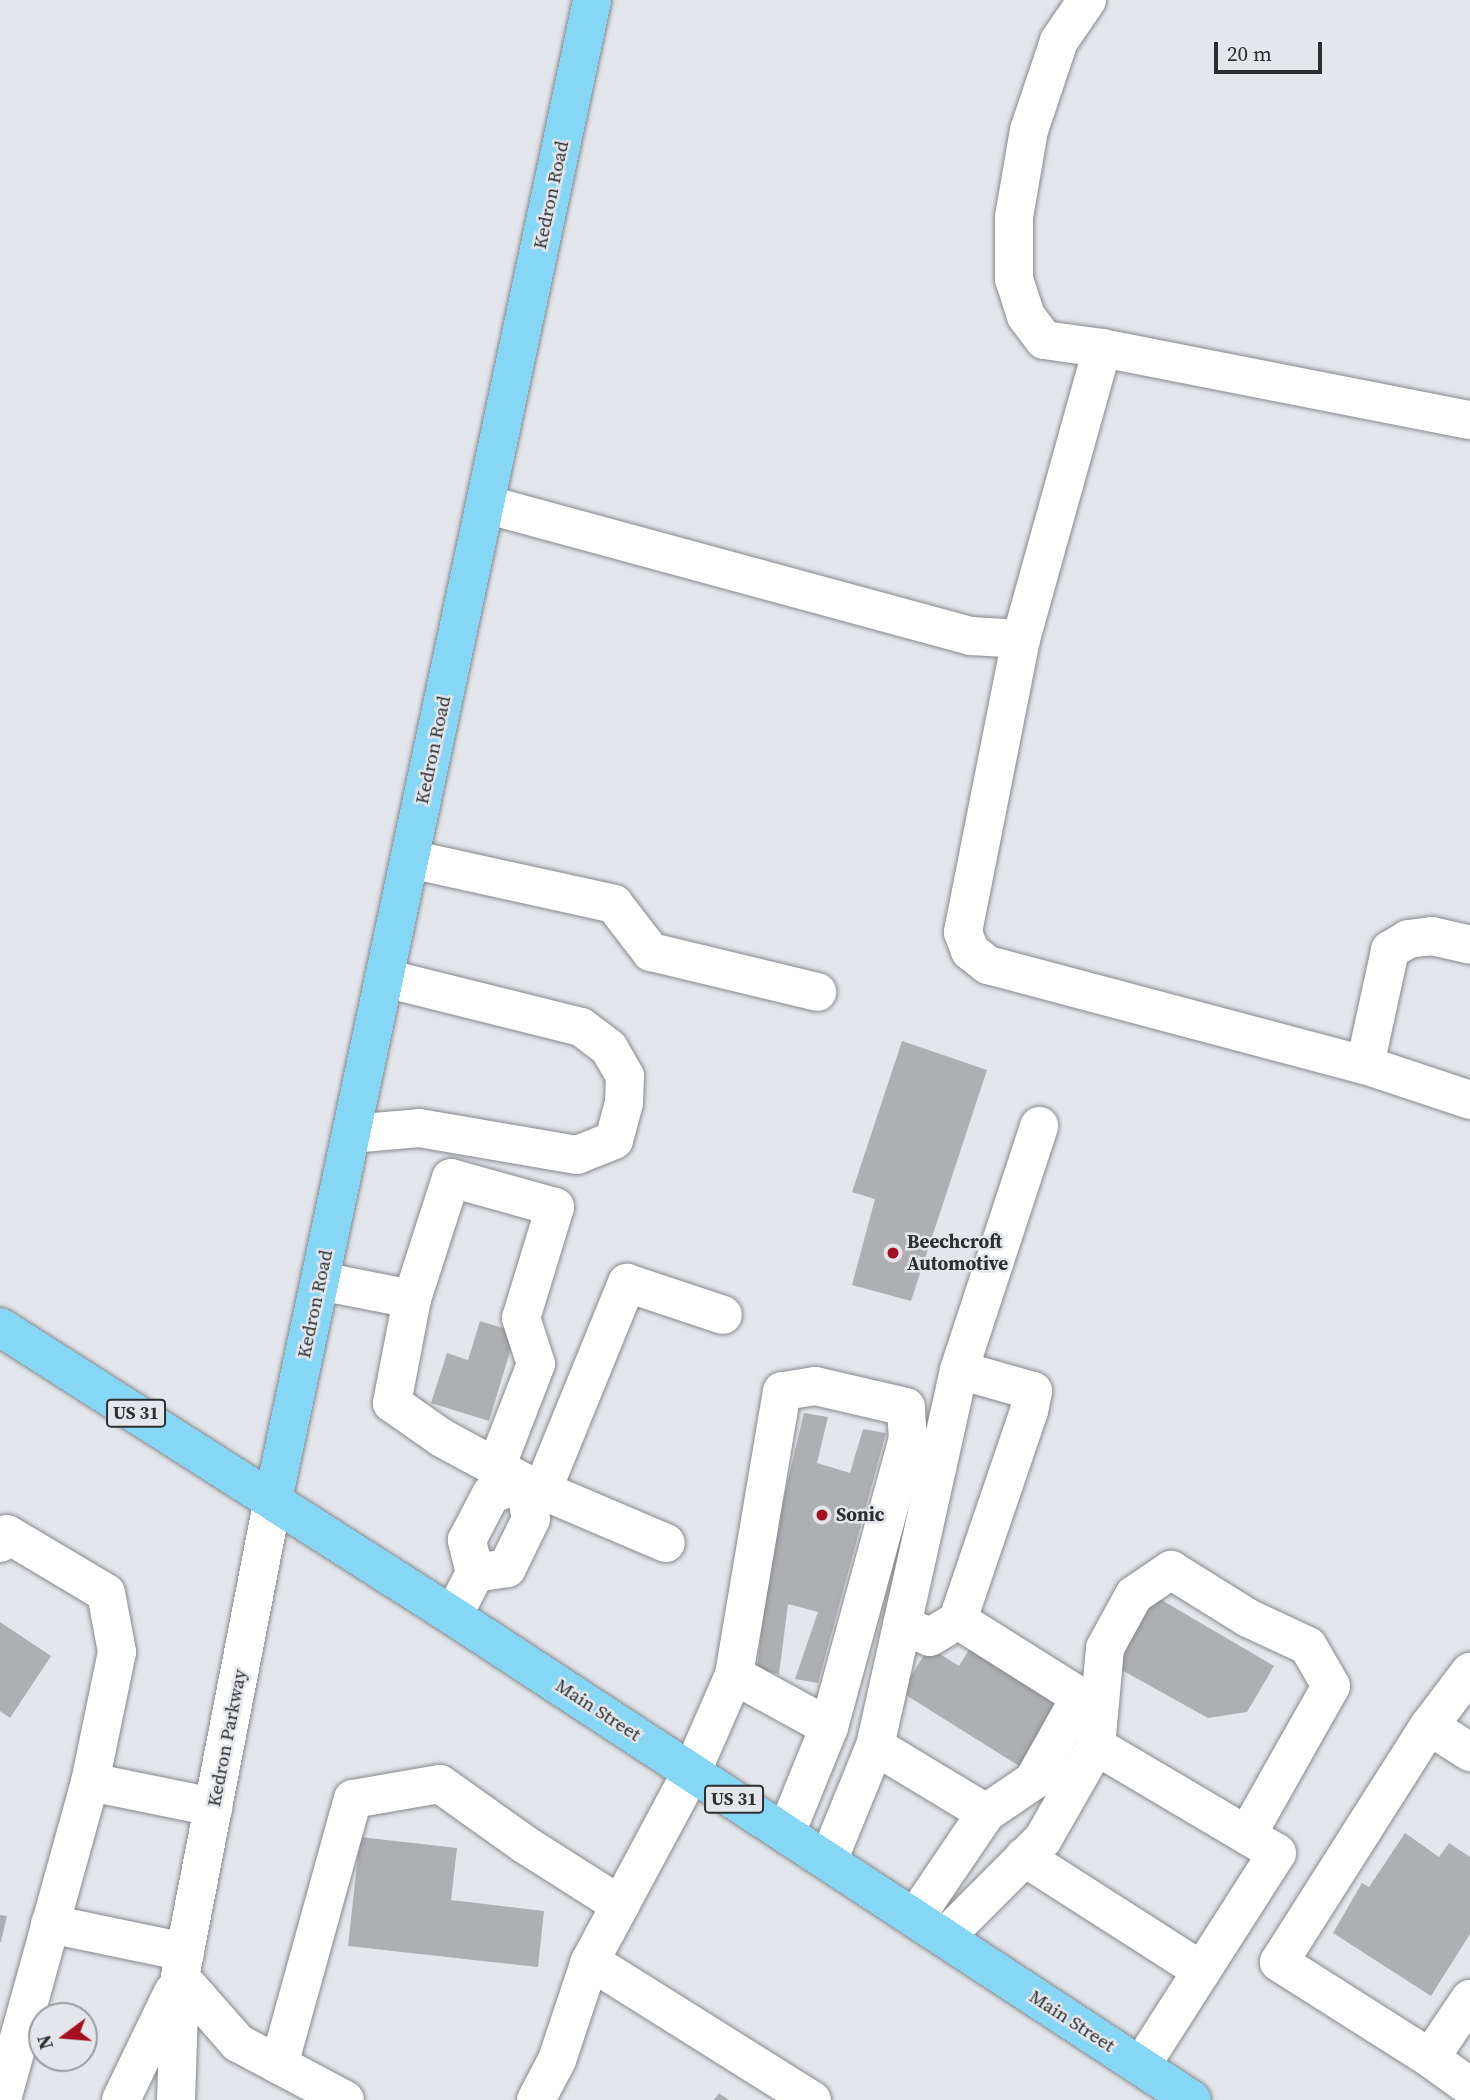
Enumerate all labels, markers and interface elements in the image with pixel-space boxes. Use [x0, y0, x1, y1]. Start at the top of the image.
scale bar [1218, 28, 1326, 72]
text: 20 m [1227, 39, 1272, 68]
street label: Kedron Road [528, 139, 574, 251]
street label: Kedron Road [410, 694, 456, 806]
place label: Beechcroft Automotive [907, 1231, 1008, 1275]
marker: Beechcroft Automotive [885, 1245, 901, 1261]
street label: Kedron Road [292, 1248, 338, 1360]
road number: US 31 [104, 1398, 168, 1428]
place label: Sonic [836, 1504, 884, 1526]
marker: Sonic [814, 1507, 830, 1523]
street label: Kedron Parkway [203, 1667, 251, 1809]
street label: Main Street [551, 1674, 645, 1746]
road number: US 31 [702, 1784, 766, 1814]
street label: Main Street [1025, 1985, 1119, 2057]
north arrow [28, 2002, 98, 2072]
text: N [30, 2032, 59, 2052]

